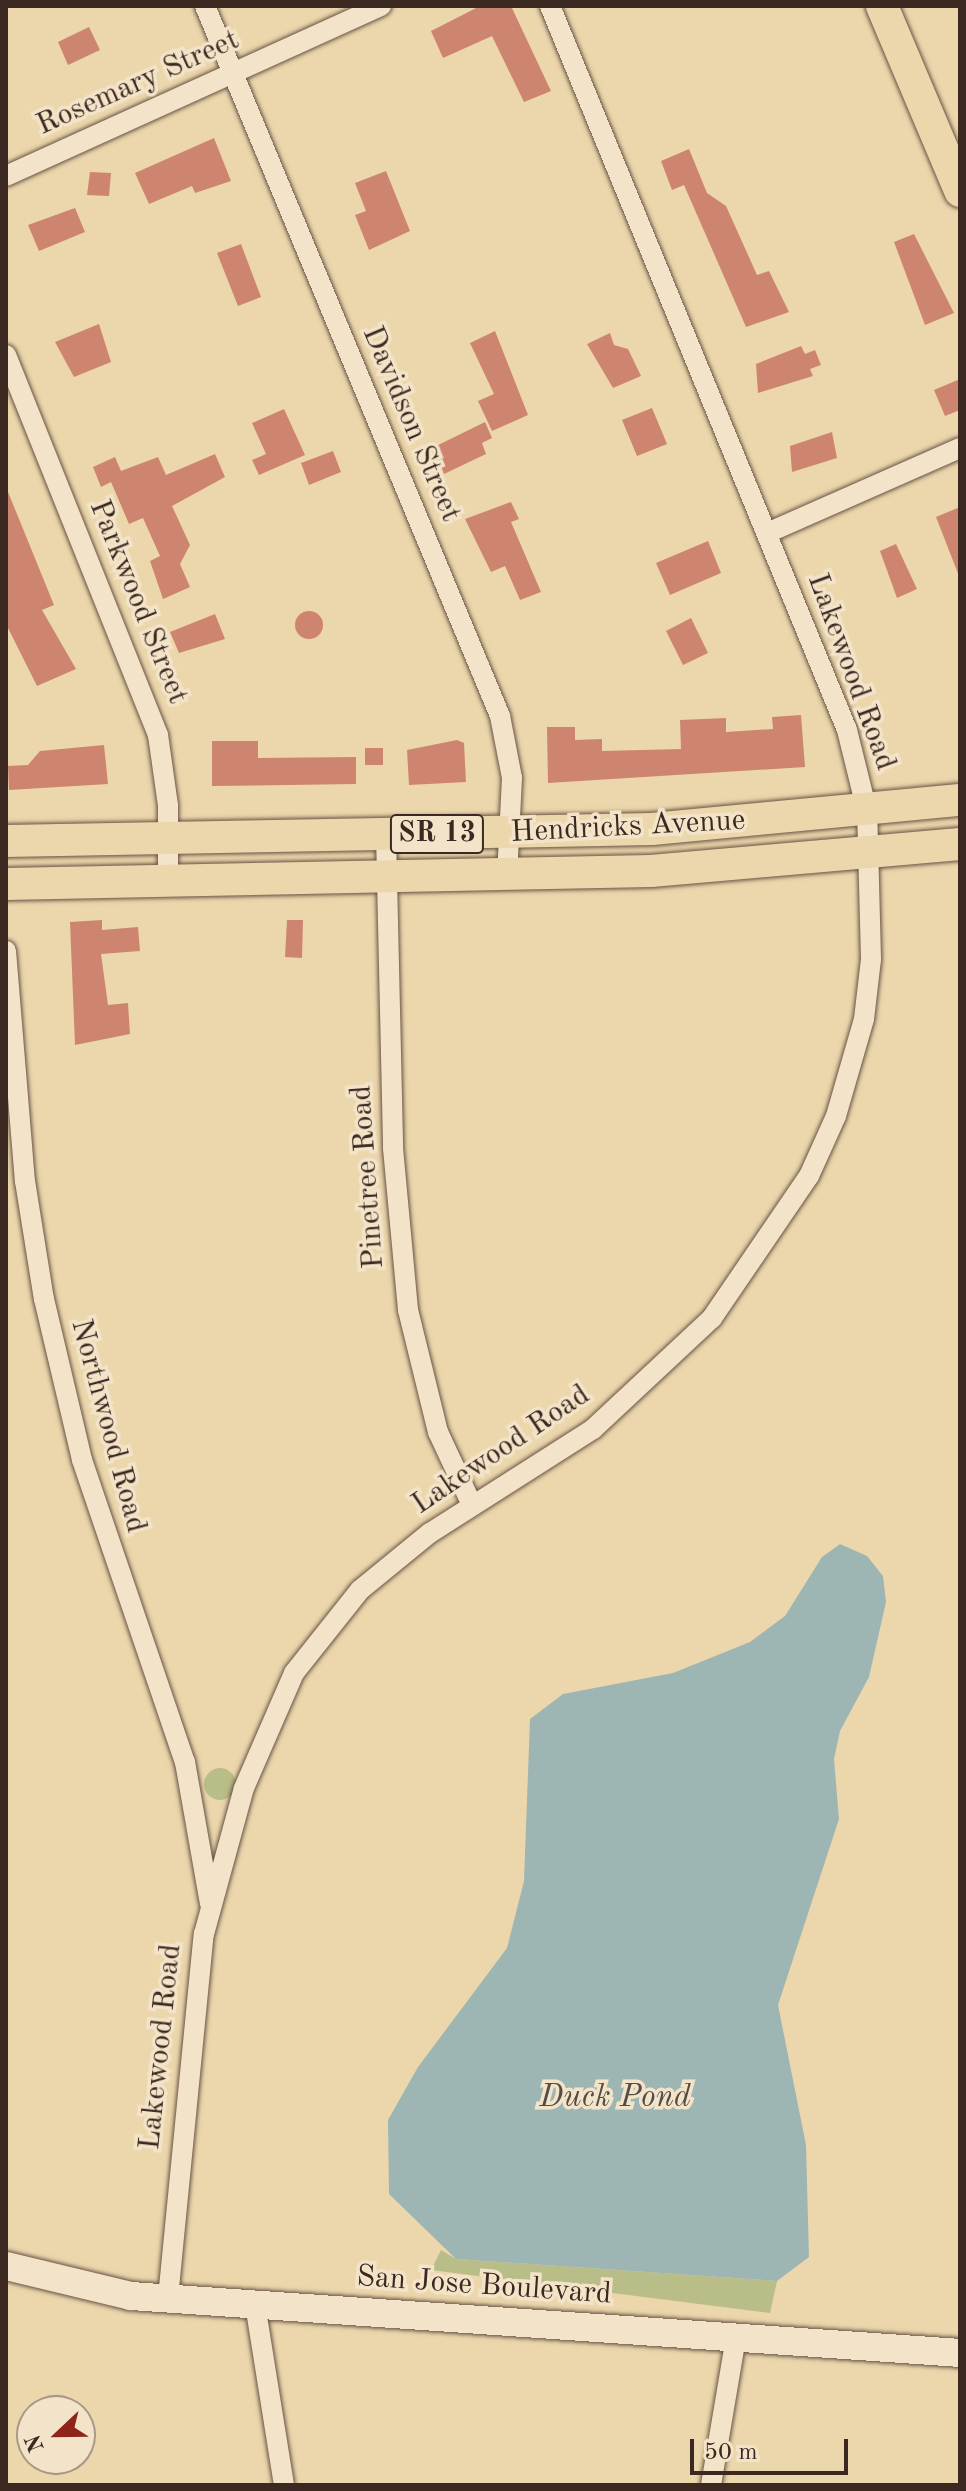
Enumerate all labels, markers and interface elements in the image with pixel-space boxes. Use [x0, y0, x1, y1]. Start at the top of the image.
street label: Rosemary Street [31, 22, 245, 144]
street label: Davidson Street [354, 321, 468, 527]
street label: Parkwood Street [81, 495, 195, 709]
street label: Lakewood Road [799, 569, 903, 775]
street label: Hendricks Avenue [510, 803, 746, 851]
road number: SR 13 [389, 810, 485, 858]
street label: Pinetree Road [344, 1084, 392, 1270]
street label: Northwood Road [62, 1315, 154, 1537]
street label: Lakewood Road [405, 1377, 597, 1523]
street label: Lakewood Road [132, 1942, 190, 2152]
water label: Duck Pond [539, 2079, 691, 2117]
street label: San Jose Boulevard [355, 2259, 613, 2313]
north arrow [16, 2395, 96, 2475]
scale bar [694, 2423, 852, 2473]
text: N [22, 2431, 49, 2455]
text: 50 m [704, 2441, 758, 2465]

